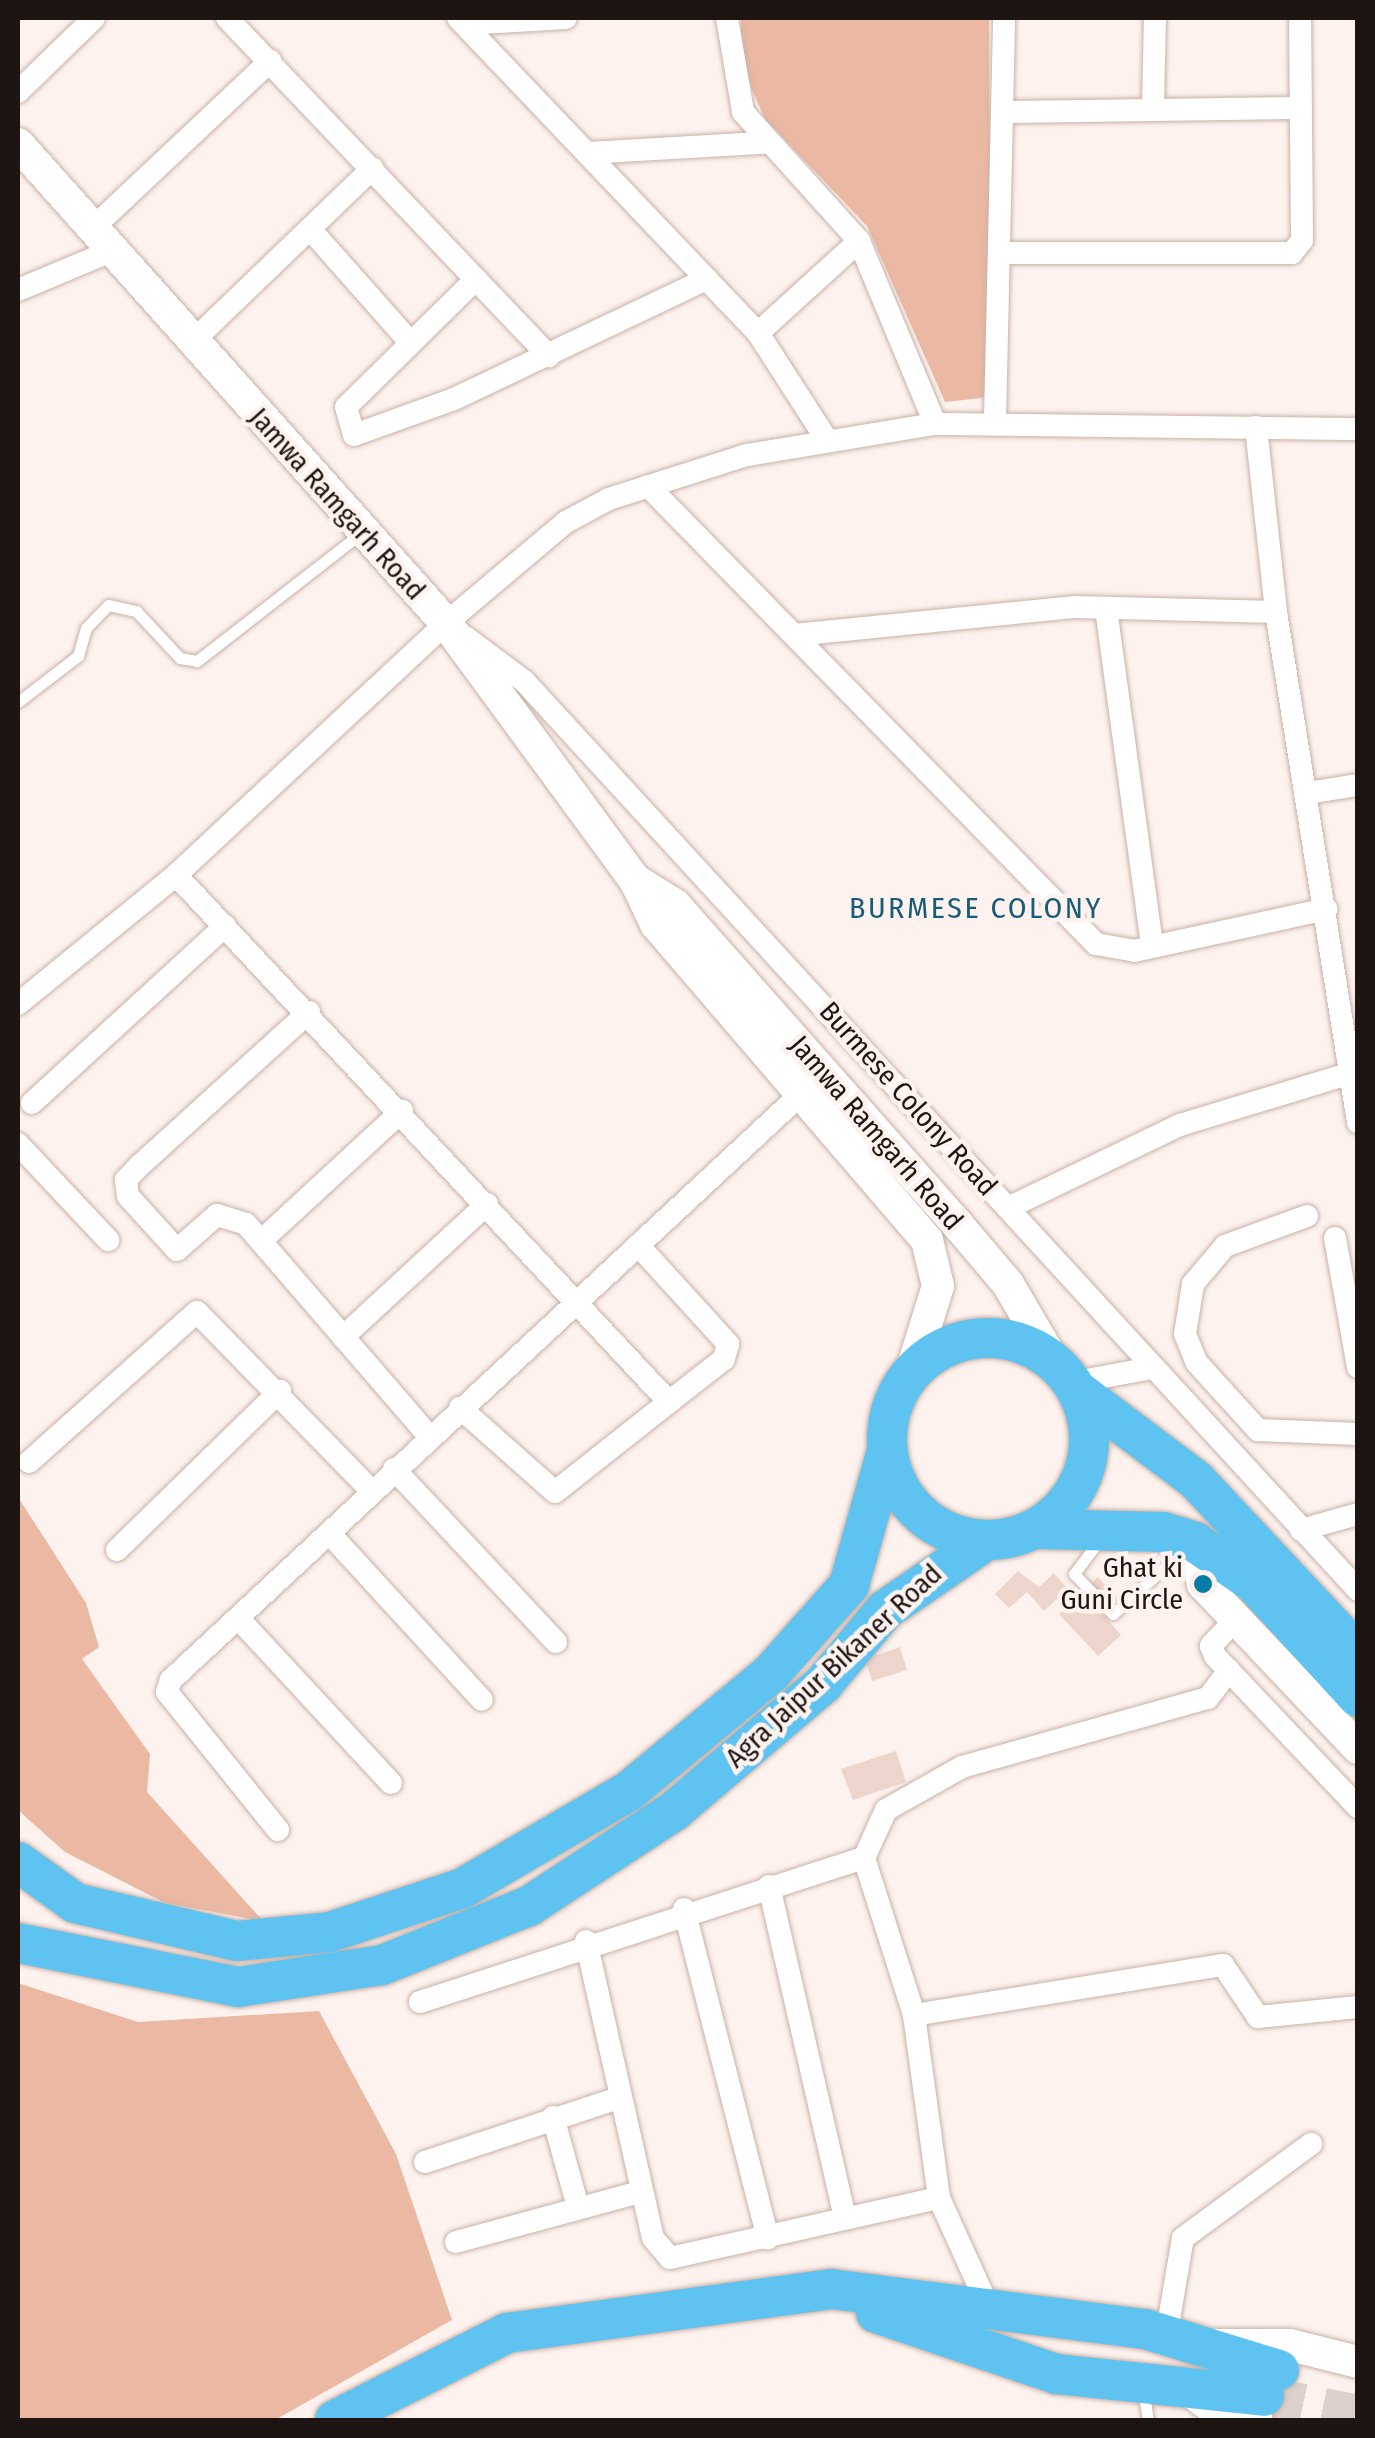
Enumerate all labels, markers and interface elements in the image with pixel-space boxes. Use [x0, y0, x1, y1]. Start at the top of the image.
street label: Jamwa Ramgarh Road [242, 401, 432, 607]
district label: BURMESE COLONY [849, 890, 1103, 926]
street label: Burmese Colony Road [812, 995, 1004, 1203]
street label: Jamwa Ramgarh Road [782, 1029, 970, 1237]
place label: Ghat ki Guni Circle [1061, 1551, 1183, 1617]
street label: Agra Jaipur Bikaner Road [719, 1557, 949, 1775]
marker: Ghat ki Guni Circle [1192, 1573, 1214, 1595]

